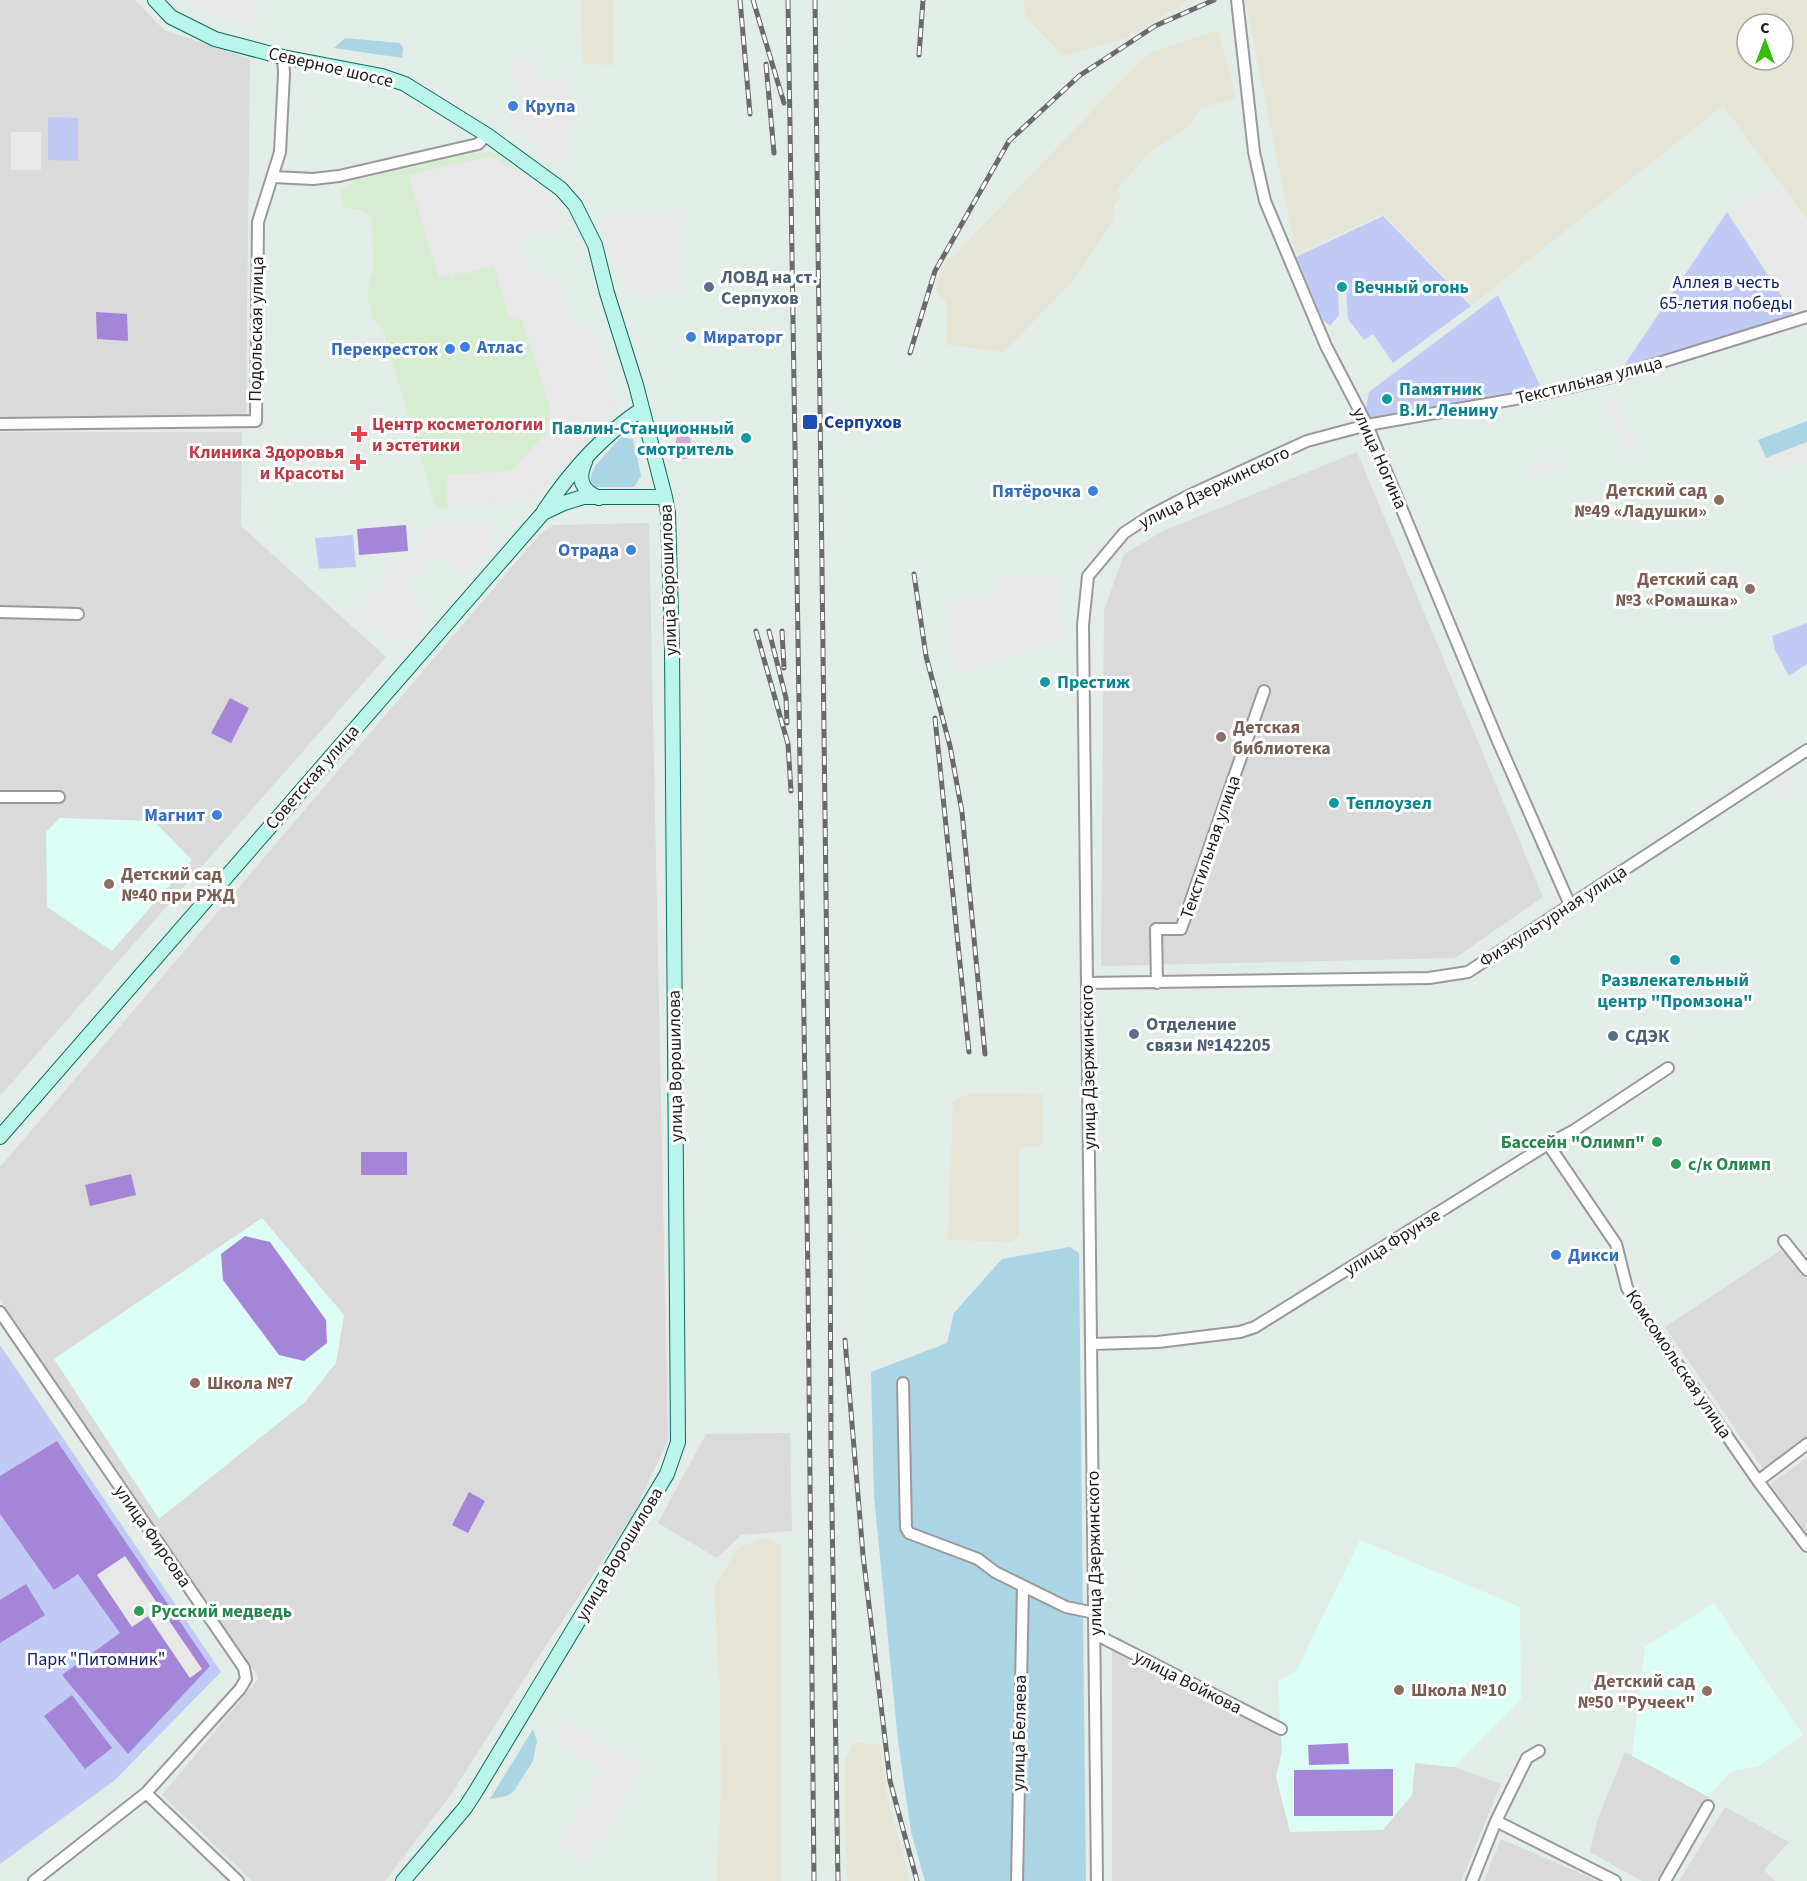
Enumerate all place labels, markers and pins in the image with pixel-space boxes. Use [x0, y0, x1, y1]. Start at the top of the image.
place label: Крупа [525, 94, 575, 119]
marker: Крупа [506, 99, 520, 113]
place label: ЛОВД на ст. Серпухов [720, 265, 818, 311]
place label: Вечный огонь [1354, 275, 1469, 300]
marker: ЛОВД на ст. Серпухов [702, 280, 716, 294]
marker: Вечный огонь [1335, 280, 1349, 294]
place label: Мираторг [703, 325, 783, 350]
marker: Мираторг [684, 330, 698, 344]
place label: Атлас [476, 335, 524, 360]
place label: Перекресток [331, 337, 438, 362]
marker: Атлас [458, 340, 472, 354]
marker: Перекресток [443, 342, 457, 356]
place label: Памятник В.И. Ленину [1399, 377, 1499, 423]
marker: Памятник В.И. Ленину [1380, 392, 1394, 406]
place label: Серпухов [824, 410, 902, 435]
place label: Центр косметологии и эстетики [372, 412, 543, 458]
marker: Серпухов [801, 413, 819, 431]
place label: Павлин-Станционный смотритель [552, 416, 734, 462]
marker: Центр косметологии и эстетики [350, 425, 368, 443]
marker: Павлин-Станционный смотритель [739, 431, 753, 445]
place label: Клиника Здоровья и Красоты [189, 440, 344, 486]
marker: Клиника Здоровья и Красоты [349, 453, 367, 471]
place label: Детский сад №49 «Ладушки» [1574, 478, 1707, 524]
place label: Пятёрочка [992, 479, 1081, 504]
marker: Пятёрочка [1086, 484, 1100, 498]
marker: Детский сад №49 «Ладушки» [1712, 493, 1726, 507]
place label: Отрада [558, 538, 619, 563]
marker: Отрада [624, 543, 638, 557]
place label: Детский сад №3 «Ромашка» [1615, 567, 1738, 613]
marker: Детский сад №3 «Ромашка» [1743, 582, 1757, 596]
place label: Престиж [1057, 670, 1130, 695]
marker: Престиж [1038, 675, 1052, 689]
place label: Детская библиотека [1233, 715, 1331, 761]
marker: Детская библиотека [1214, 730, 1228, 744]
place label: Теплоузел [1346, 791, 1432, 816]
marker: Теплоузел [1327, 796, 1341, 810]
place label: Магнит [144, 803, 205, 828]
marker: Магнит [210, 808, 224, 822]
place label: Детский сад №40 при РЖД [121, 862, 235, 908]
marker: Детский сад №40 при РЖД [102, 877, 116, 891]
marker: Развлекательный центр "Промзона" [1668, 953, 1682, 967]
place label: Развлекательный центр "Промзона" [1597, 968, 1753, 1014]
place label: Отделение связи №142205 [1146, 1012, 1271, 1058]
place label: СДЭК [1625, 1024, 1670, 1049]
marker: Отделение связи №142205 [1127, 1027, 1141, 1041]
marker: СДЭК [1606, 1029, 1620, 1043]
place label: Бассейн "Олимп" [1501, 1130, 1645, 1155]
marker: Бассейн "Олимп" [1650, 1135, 1664, 1149]
place label: с/к Олимп [1688, 1152, 1771, 1177]
marker: с/к Олимп [1669, 1157, 1683, 1171]
place label: Дикси [1568, 1243, 1619, 1268]
marker: Дикси [1549, 1248, 1563, 1262]
place label: Школа №7 [207, 1371, 293, 1396]
marker: Школа №7 [188, 1376, 202, 1390]
place label: Русский медведь [151, 1599, 292, 1624]
marker: Русский медведь [132, 1604, 146, 1618]
place label: Детский сад №50 "Ручеек" [1577, 1669, 1695, 1715]
place label: Школа №10 [1411, 1678, 1507, 1703]
marker: Школа №10 [1392, 1683, 1406, 1697]
marker: Детский сад №50 "Ручеек" [1700, 1684, 1714, 1698]

